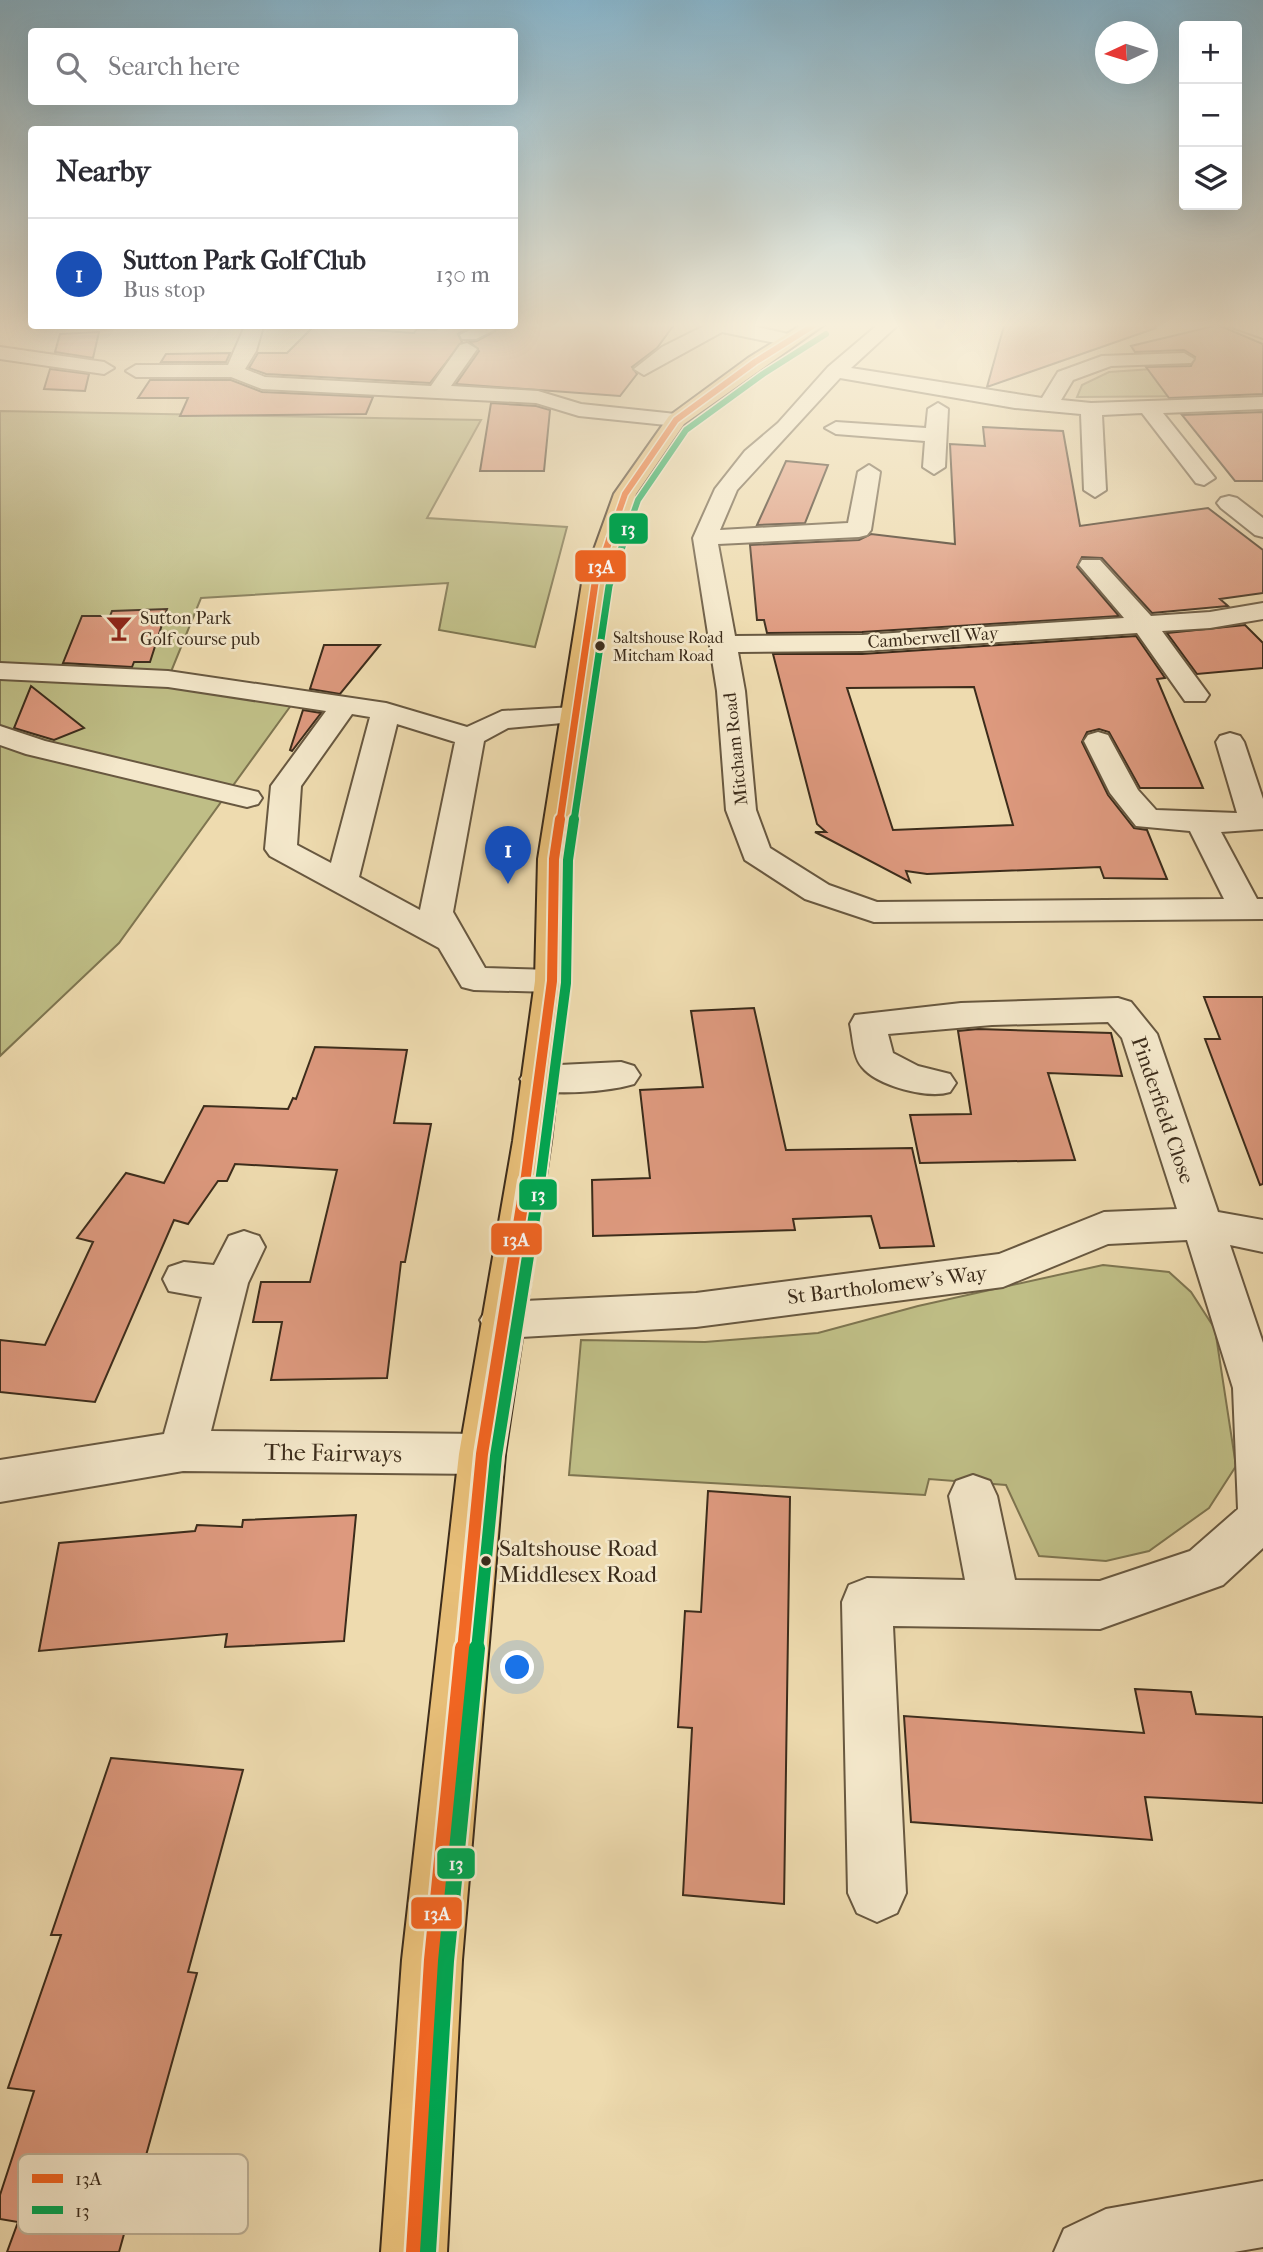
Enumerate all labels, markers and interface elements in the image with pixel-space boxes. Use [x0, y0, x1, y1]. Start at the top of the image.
north arrow [1095, 21, 1158, 84]
map controls [1179, 21, 1242, 210]
button: + [1179, 21, 1242, 84]
search box [28, 28, 518, 105]
icon: search [52, 48, 90, 86]
text: Search here [108, 51, 240, 82]
button: − [1179, 84, 1242, 147]
button: layers [1179, 147, 1242, 210]
text: Nearby [56, 154, 151, 189]
text: Sutton Park Golf Club [123, 245, 366, 276]
text: 1 [75, 261, 83, 288]
text: 130 m [436, 261, 490, 288]
text: Bus stop [123, 276, 205, 303]
line badge: 13 [608, 512, 649, 545]
text: 13 [621, 518, 635, 540]
line badge: 13A [574, 549, 627, 583]
text: 13A [588, 556, 615, 578]
place label: Sutton Park Golf course pub [140, 608, 260, 650]
bar icon: Sutton Park Golf course pub [104, 613, 134, 643]
street label: Camberwell Way [867, 623, 1001, 653]
place label: Saltshouse Road Mitcham Road [613, 628, 724, 665]
marker: Saltshouse Road Mitcham Road [593, 639, 607, 653]
street label: Mitcham Road [720, 691, 752, 806]
pin: 1 [485, 826, 531, 884]
street label: Pinderfield Close [1127, 1033, 1199, 1187]
line badge: 13 [518, 1178, 558, 1211]
text: 13 [531, 1184, 545, 1206]
line badge: 13A [490, 1222, 543, 1256]
text: 13A [503, 1229, 530, 1251]
street label: St Bartholomew's Way [786, 1261, 989, 1309]
street label: The Fairways [264, 1438, 402, 1468]
place label: Saltshouse Road Middlesex Road [499, 1535, 658, 1588]
marker: Saltshouse Road Middlesex Road [479, 1554, 493, 1568]
your location [500, 1650, 534, 1684]
line badge: 13 [436, 1847, 476, 1880]
text: 13 [449, 1853, 463, 1875]
line badge: 13A [410, 1896, 463, 1930]
text: 13A [424, 1903, 451, 1925]
legend [18, 2154, 248, 2234]
text: 13A [75, 2168, 103, 2190]
text: 13 [75, 2200, 90, 2222]

